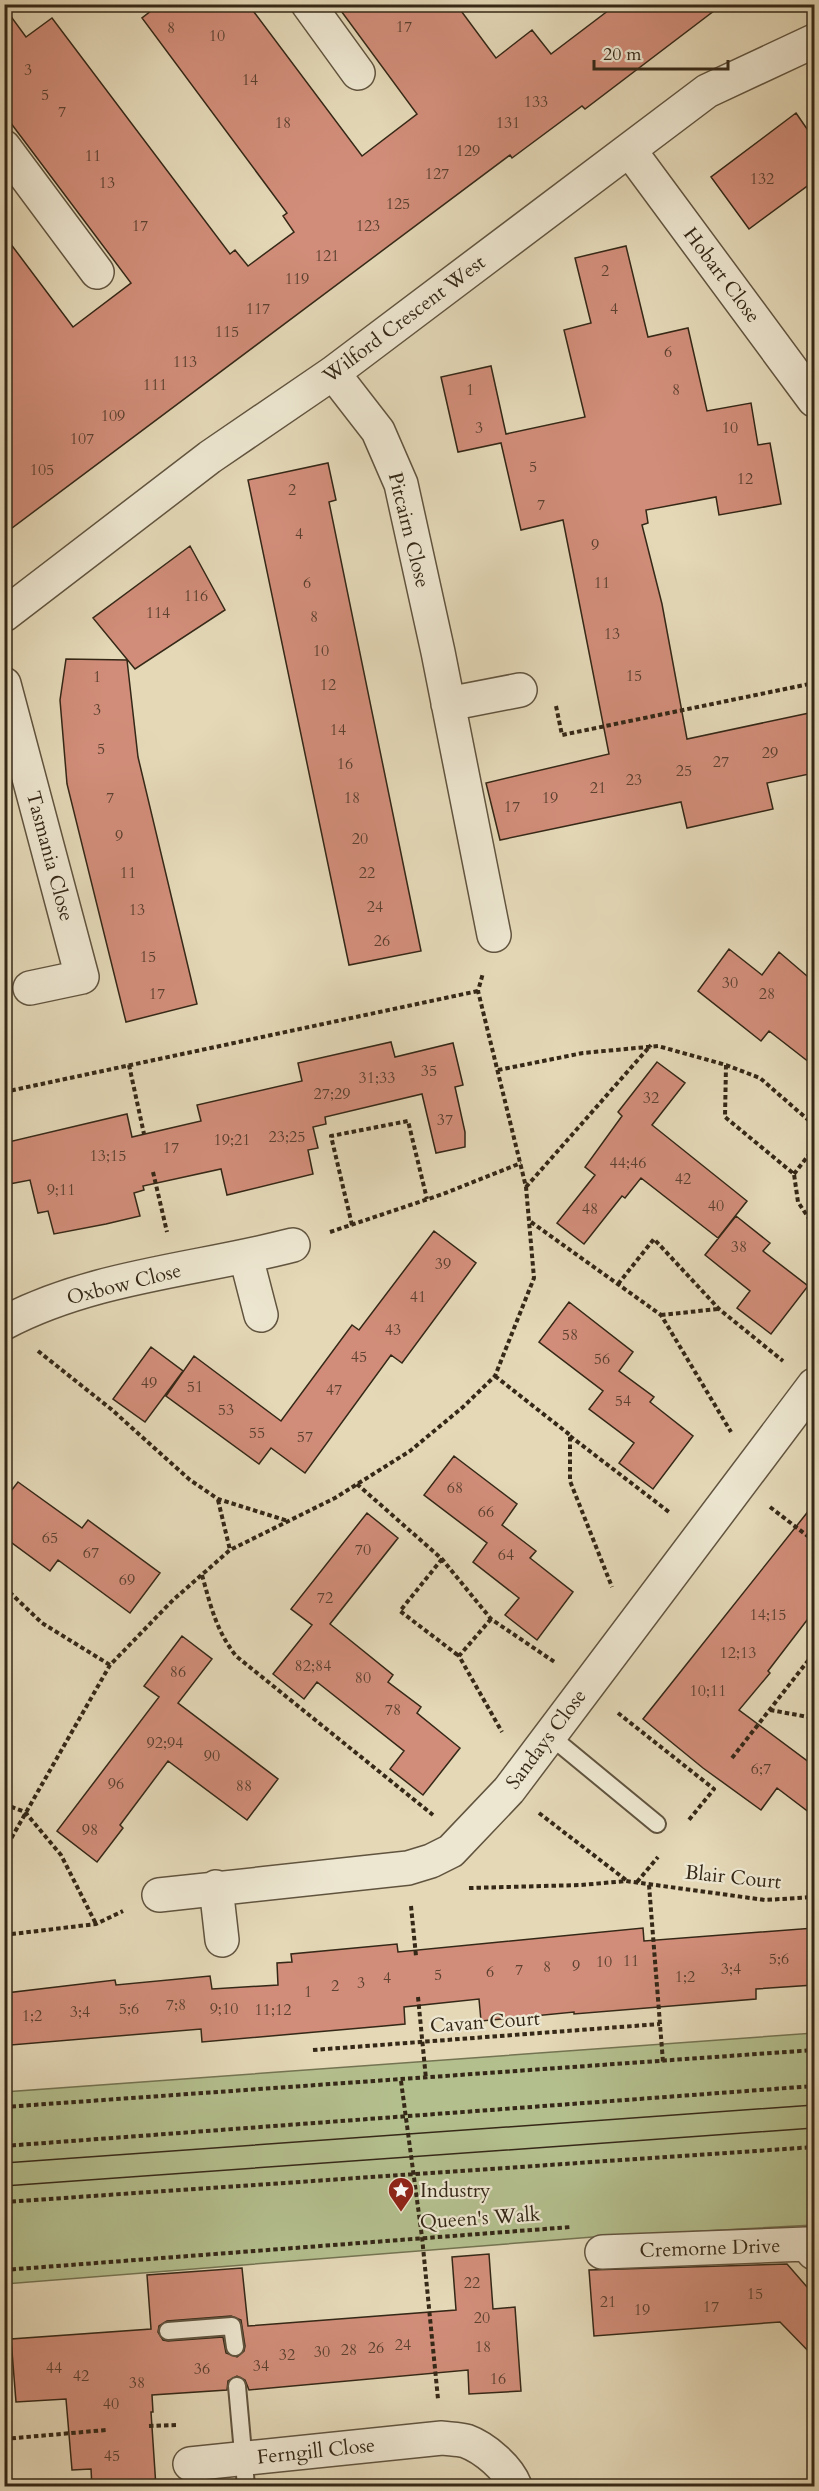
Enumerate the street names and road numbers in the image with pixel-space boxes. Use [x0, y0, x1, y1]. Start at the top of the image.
street label: Hobart Close [677, 222, 767, 328]
street label: Wilford Crescent West [316, 249, 491, 390]
street label: Pitcairn Close [382, 469, 436, 591]
street label: Tasmania Close [20, 788, 80, 924]
street label: Oxbow Close [64, 1257, 184, 1311]
street label: Sandays Close [499, 1683, 593, 1795]
street label: Blair Court [684, 1859, 783, 1896]
street label: Cavan Court [429, 2005, 542, 2039]
street label: Queen's Walk [419, 2200, 542, 2236]
street label: Cremorne Drive [639, 2232, 781, 2264]
street label: Ferngill Close [256, 2431, 376, 2471]

